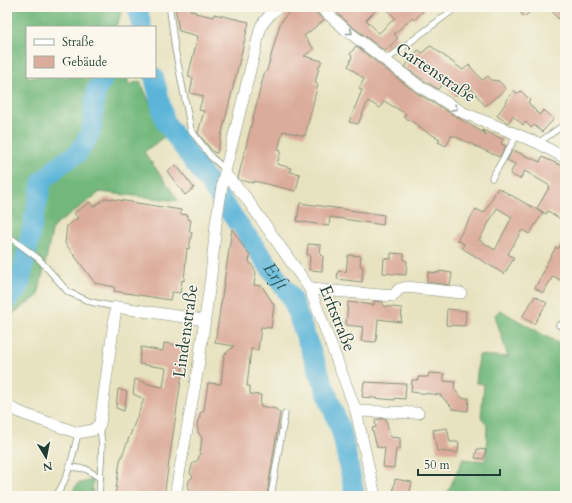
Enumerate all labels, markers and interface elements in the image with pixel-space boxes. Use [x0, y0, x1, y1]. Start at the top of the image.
legend [26, 26, 156, 78]
one-way arrow [345, 27, 352, 34]
text: Straße [62, 34, 94, 50]
street label: Gartenstraße [391, 37, 480, 108]
text: Gebäude [62, 54, 107, 70]
one-way arrow [451, 103, 458, 110]
water label: Erft [257, 257, 294, 296]
street label: Erftstraße [314, 282, 361, 355]
street label: Lindenstraße [168, 283, 203, 379]
north arrow [26, 437, 66, 477]
scale bar [418, 451, 500, 477]
text: 50 m [424, 457, 451, 473]
text: N [41, 458, 54, 475]

